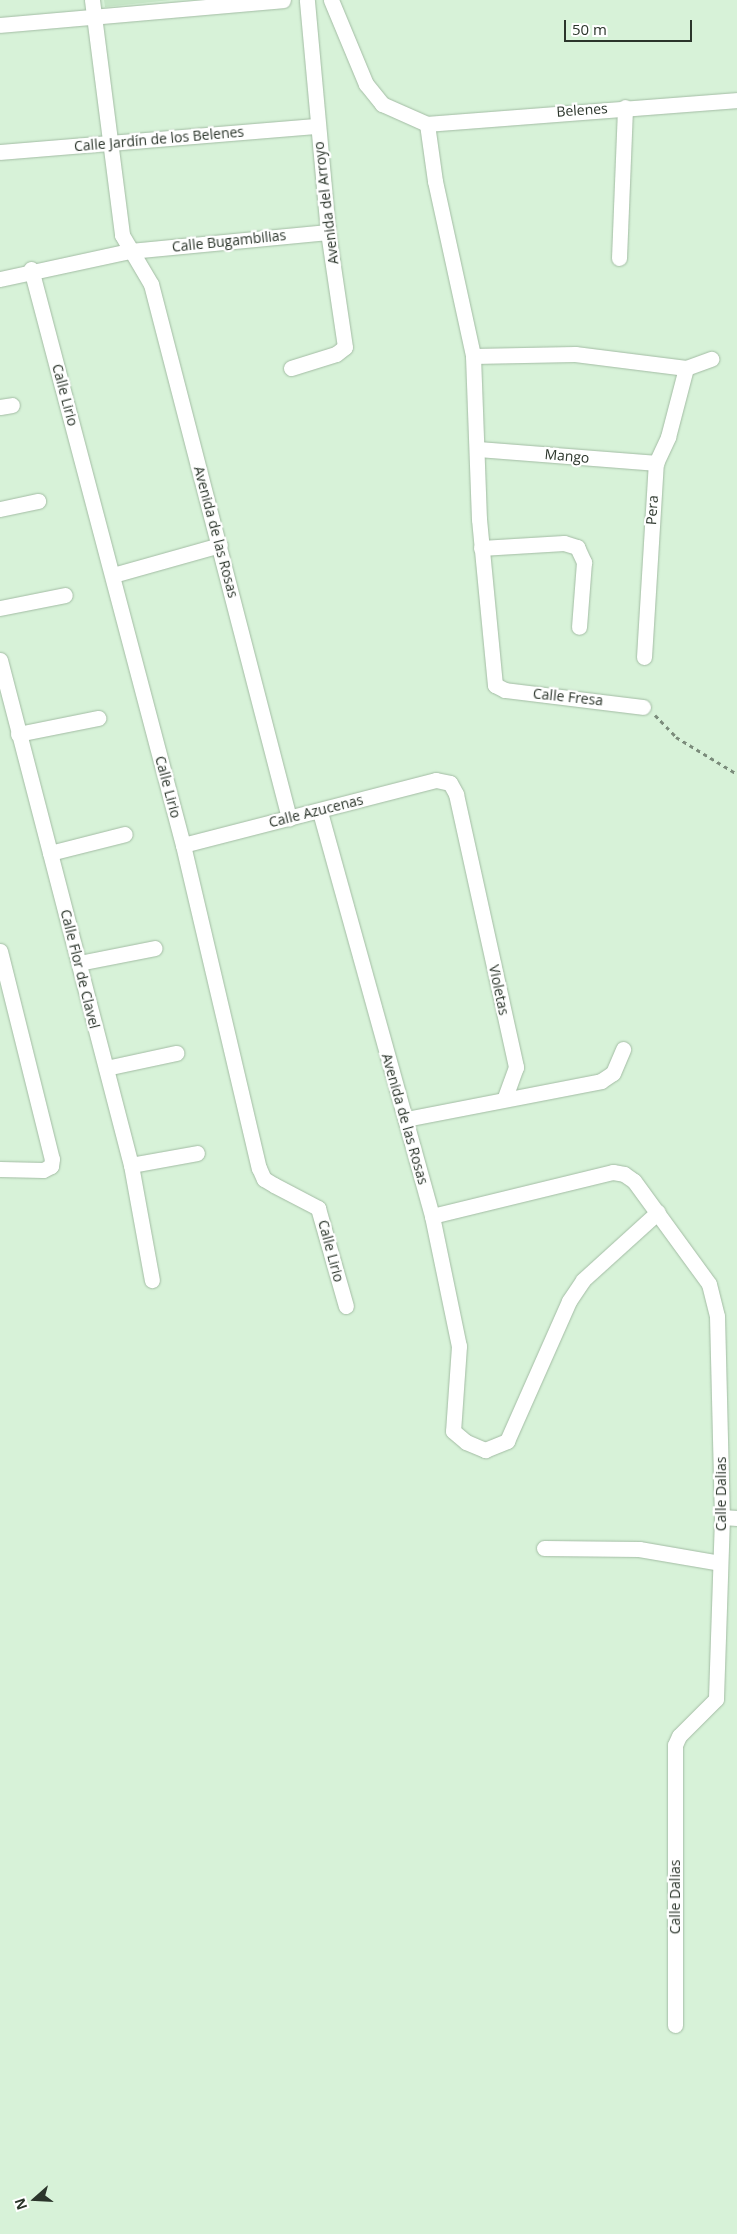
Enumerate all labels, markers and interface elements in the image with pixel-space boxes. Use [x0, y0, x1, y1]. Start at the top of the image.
scale bar [567, 10, 694, 42]
text: 50 m [572, 19, 607, 39]
street label: Belenes [556, 100, 608, 120]
street label: Calle Jardín de los Belenes [73, 123, 245, 155]
street label: Avenida del Arroyo [310, 141, 342, 265]
street label: Calle Bugambilias [171, 227, 287, 255]
street label: Calle Lirio [49, 362, 81, 428]
street label: Mango [544, 446, 590, 466]
street label: Avenida de las Rosas [190, 464, 242, 600]
street label: Pera [643, 495, 661, 525]
street label: Calle Fresa [532, 685, 604, 709]
street label: Calle Lirio [152, 754, 184, 820]
street label: Calle Azucenas [267, 791, 365, 831]
street label: Calle Flor de Clavel [57, 908, 103, 1030]
street label: Violetas [485, 963, 513, 1017]
street label: Avenida de las Rosas [378, 1051, 432, 1187]
street label: Calle Lirio [315, 1218, 347, 1284]
street label: Calle Dalias [713, 1457, 729, 1531]
street label: Calle Dalias [667, 1860, 683, 1934]
north arrow [10, 2174, 60, 2224]
text: N [10, 2196, 31, 2213]

